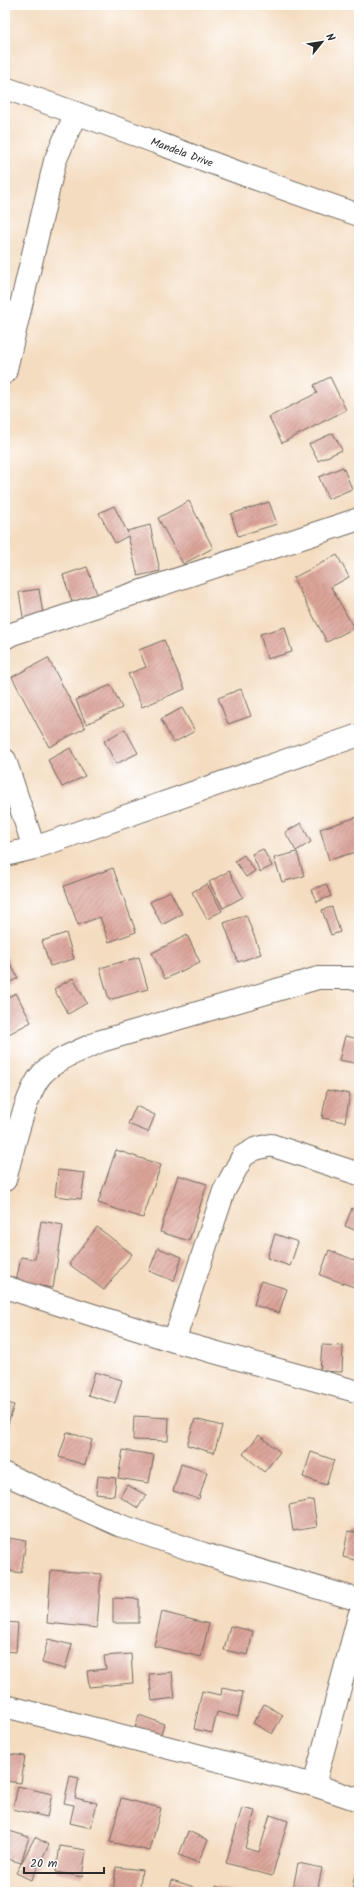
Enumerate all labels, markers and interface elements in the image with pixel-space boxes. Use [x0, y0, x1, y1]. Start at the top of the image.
north arrow [302, 22, 342, 62]
text: N [320, 30, 339, 45]
street label: Mandela Drive [148, 133, 215, 173]
scale bar [24, 1849, 104, 1875]
text: 20 m [30, 1854, 58, 1873]

